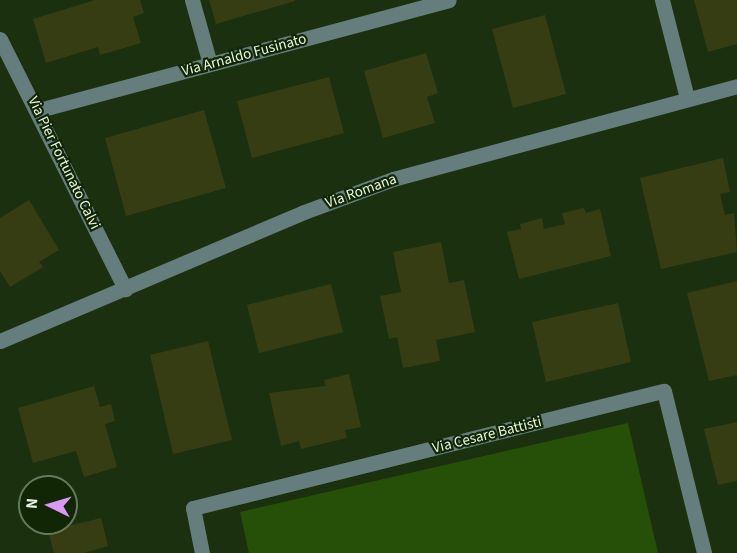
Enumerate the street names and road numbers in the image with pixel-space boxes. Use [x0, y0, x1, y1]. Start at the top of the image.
street label: Via Arnaldo Fusinato [180, 30, 308, 80]
street label: Via Pier Fortunato Calvi [24, 94, 104, 232]
street label: Via Romana [323, 170, 399, 212]
street label: Via Cesare Battisti [431, 413, 543, 457]

